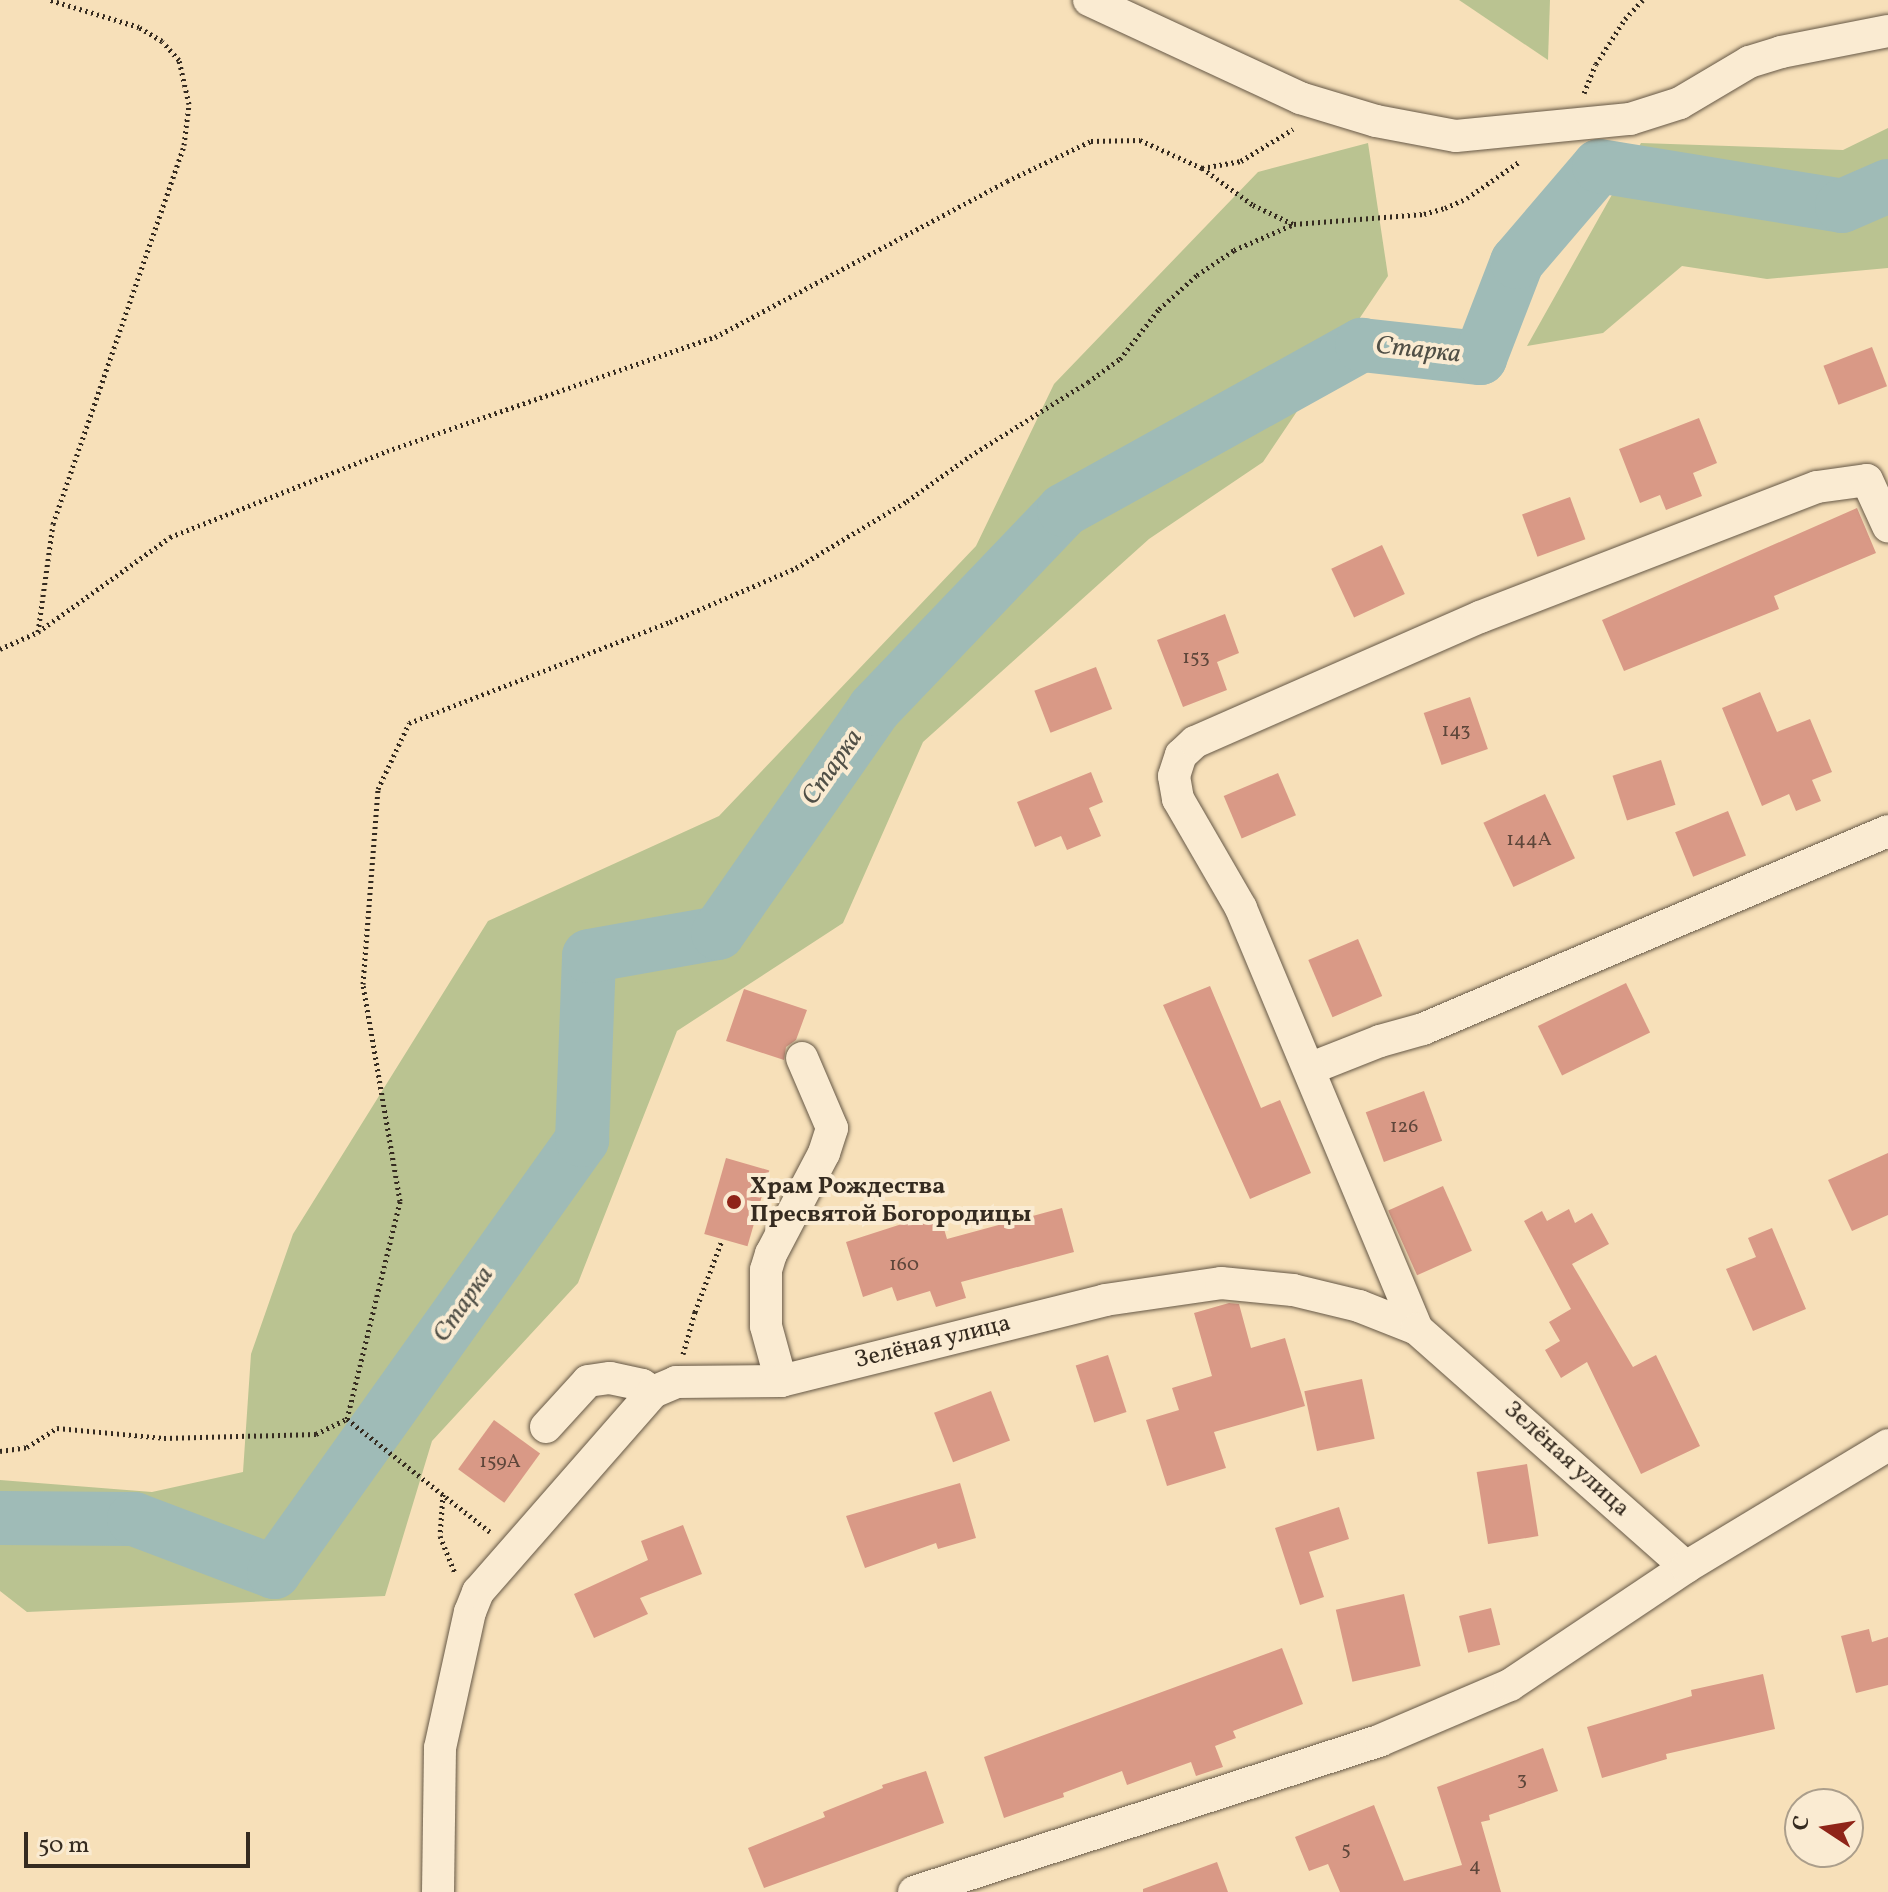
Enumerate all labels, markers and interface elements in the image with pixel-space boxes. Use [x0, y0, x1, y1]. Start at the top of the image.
water label: Старка [1374, 331, 1462, 371]
house number: 153 [1182, 646, 1210, 670]
house number: 143 [1441, 719, 1471, 743]
water label: Старка [796, 724, 870, 812]
house number: 144А [1506, 828, 1552, 852]
house number: 126 [1390, 1115, 1418, 1139]
place label: Храм Рождества Пресвятой Богородицы [750, 1174, 1031, 1230]
marker: Храм Рождества Пресвятой Богородицы [725, 1193, 743, 1211]
house number: 160 [889, 1253, 919, 1277]
water label: Старка [427, 1261, 501, 1349]
street label: Зелёная улица [852, 1310, 1014, 1376]
street label: Зелёная улица [1497, 1396, 1635, 1524]
house number: 159А [479, 1450, 521, 1474]
house number: 3 [1517, 1768, 1527, 1792]
north arrow [1784, 1788, 1864, 1868]
text: С [1785, 1813, 1819, 1833]
scale bar [28, 1816, 254, 1866]
text: 50 m [38, 1829, 90, 1863]
house number: 5 [1341, 1838, 1351, 1862]
house number: 4 [1469, 1854, 1481, 1878]

